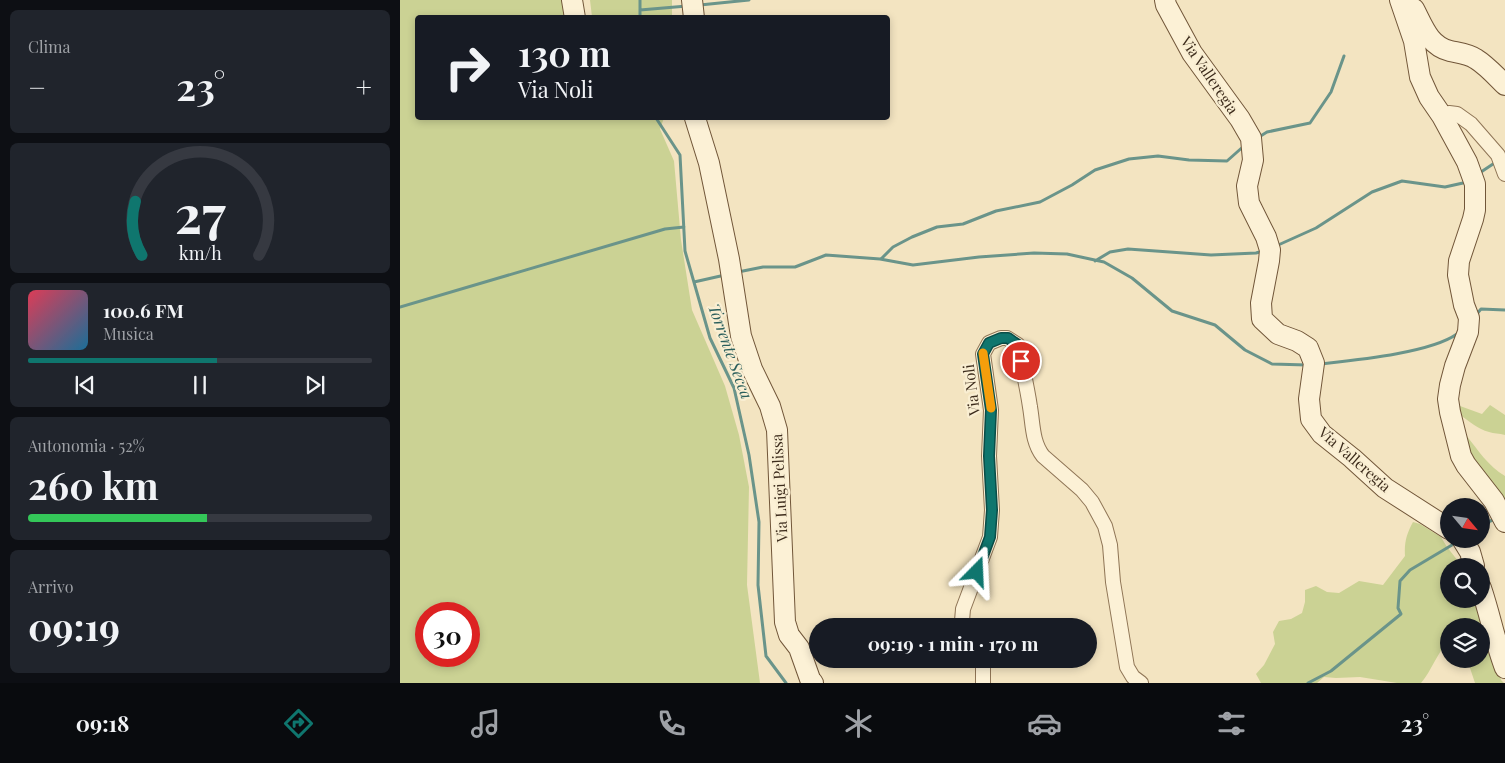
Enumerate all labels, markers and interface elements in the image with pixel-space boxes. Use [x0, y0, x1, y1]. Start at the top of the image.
text: 130 m [518, 29, 611, 76]
street label: Via Valleregia [1176, 31, 1244, 118]
icon: right [435, 35, 500, 100]
text: Clima [28, 36, 70, 57]
text: 23° [176, 60, 225, 111]
text: − [28, 68, 46, 105]
text: + [356, 68, 372, 105]
text: Via Noli [518, 74, 594, 104]
text: 27 [175, 178, 226, 247]
text: km/h [179, 241, 222, 264]
text: 100.6 FM [103, 297, 184, 323]
water label: Torrente Secca [704, 300, 758, 402]
text: Musica [103, 323, 154, 344]
pin [1000, 340, 1042, 382]
icon: arrive [1007, 347, 1035, 375]
street label: Via Noli [958, 363, 984, 418]
icon: previous [71, 371, 99, 399]
icon: pause [186, 371, 214, 399]
icon: next [301, 371, 329, 399]
street label: Via Valleregia [1314, 421, 1396, 496]
street label: Via Luigi Pelissa [766, 433, 792, 544]
text: Autonomia · 52% [28, 435, 145, 456]
text: 260 km [28, 459, 159, 510]
north arrow [1440, 498, 1490, 548]
map controls [1440, 498, 1490, 668]
position arrow [950, 545, 1002, 597]
button: search [1440, 558, 1490, 608]
text: Arrivo [28, 576, 73, 597]
text: 09:19 [28, 600, 120, 651]
speed limit sign: 30 [415, 602, 480, 667]
button: layers [1440, 618, 1490, 668]
text: 09:19 · 1 min · 170 m [868, 630, 1038, 656]
icon: directions [281, 706, 316, 741]
icon: music [468, 706, 503, 741]
icon: phone [654, 706, 689, 741]
icon: climate [841, 706, 876, 741]
icon: car [1027, 706, 1062, 741]
icon: filters [1214, 706, 1249, 741]
text: 09:18 [76, 708, 129, 738]
text: 23° [1401, 708, 1429, 738]

